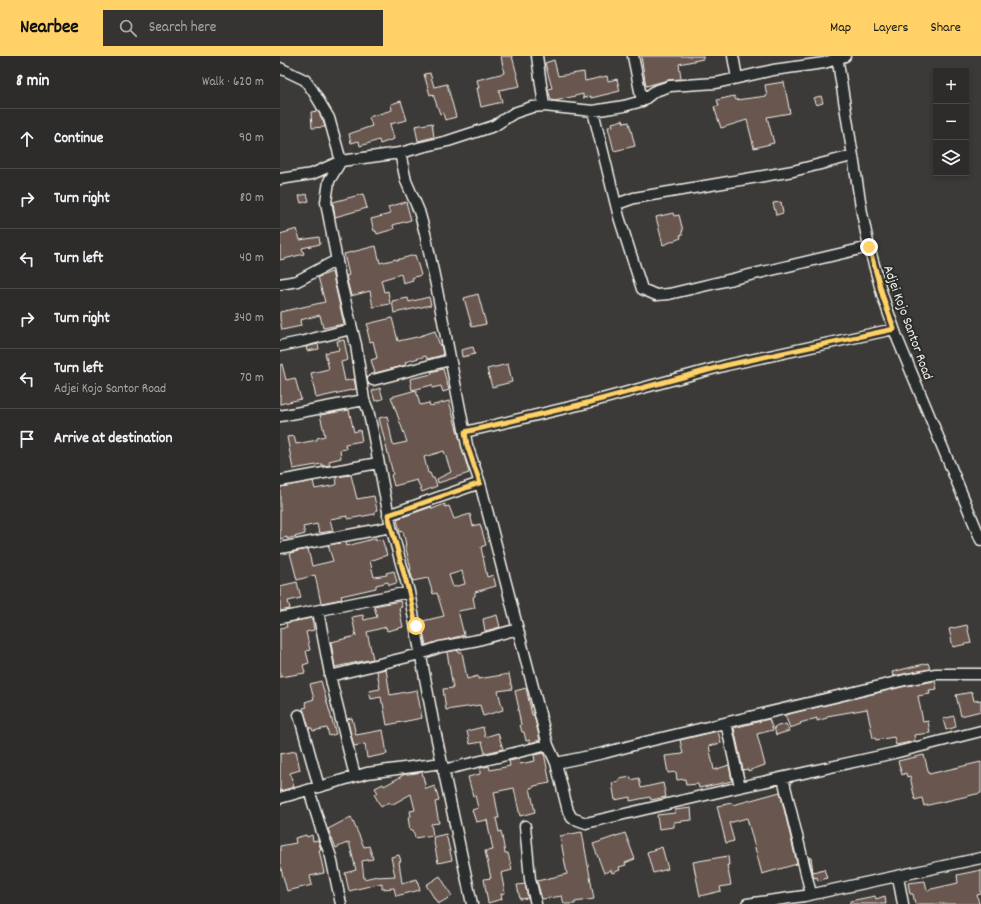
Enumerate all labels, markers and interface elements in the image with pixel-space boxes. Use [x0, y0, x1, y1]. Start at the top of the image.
search box [103, 10, 383, 46]
text: Nearbee [20, 15, 79, 42]
icon: search [117, 17, 139, 39]
text: Search here [149, 17, 216, 39]
text: Map [830, 18, 851, 38]
text: Layers [873, 18, 908, 38]
text: Share [930, 18, 961, 38]
map controls [933, 68, 969, 176]
button: + [933, 68, 969, 104]
text: 8 min [16, 70, 49, 94]
text: Walk · 620 m [202, 73, 264, 92]
button: − [933, 104, 969, 140]
icon: ahead [16, 128, 38, 150]
text: Continue [54, 128, 103, 150]
text: 90 m [239, 129, 264, 148]
button: layers [933, 140, 969, 176]
icon: right [16, 188, 38, 210]
text: Turn right [54, 188, 110, 210]
text: 80 m [240, 189, 264, 208]
route end [860, 238, 878, 256]
icon: left [16, 248, 38, 270]
text: Turn left [54, 248, 103, 270]
text: 40 m [240, 249, 264, 268]
street label: Adjei Kojo Santor Road [877, 263, 937, 383]
icon: right [16, 308, 38, 330]
text: Turn right [54, 308, 110, 330]
text: 340 m [234, 309, 264, 328]
text: Turn left [54, 358, 103, 380]
icon: left [16, 368, 38, 390]
text: 70 m [240, 369, 264, 388]
text: Adjei Kojo Santor Road [54, 380, 166, 399]
icon: arrive [16, 428, 38, 450]
text: Arrive at destination [54, 428, 172, 450]
route start [407, 617, 425, 635]

